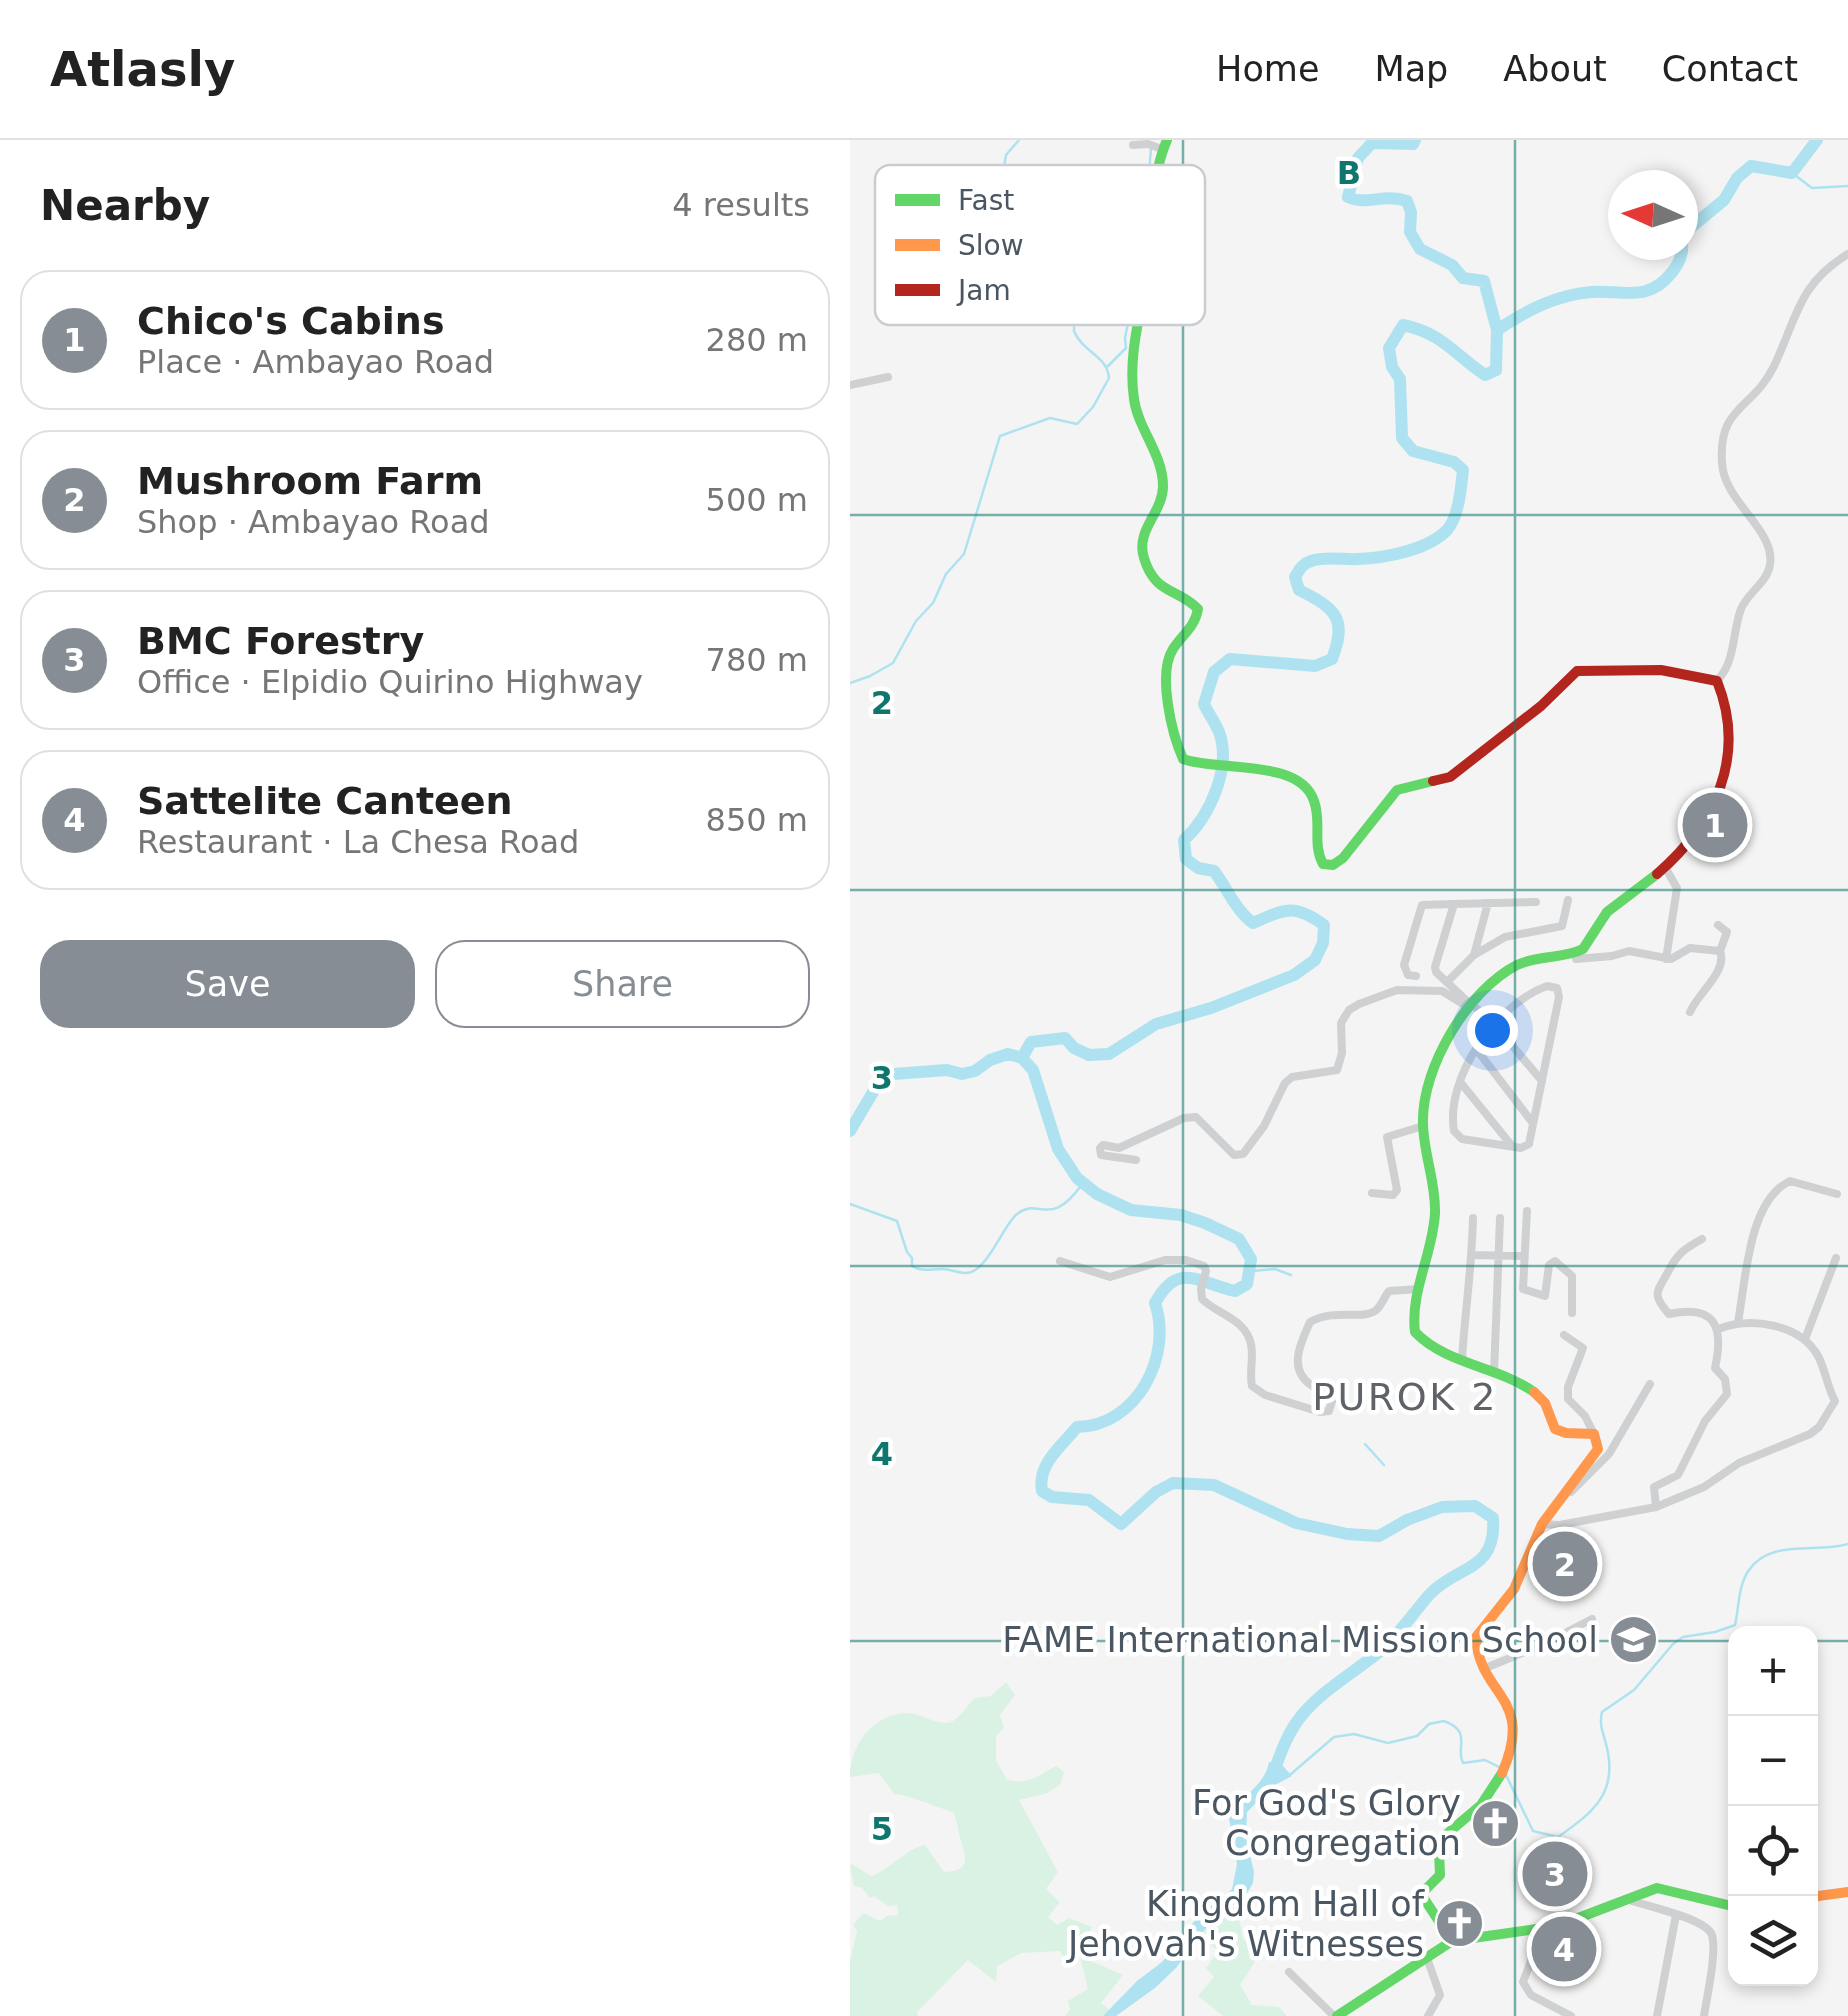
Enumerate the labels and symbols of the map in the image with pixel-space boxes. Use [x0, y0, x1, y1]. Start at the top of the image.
text: B [1337, 154, 1361, 192]
legend [875, 165, 1205, 325]
north arrow [1608, 170, 1698, 260]
text: Fast [958, 184, 1014, 217]
text: Slow [958, 229, 1024, 262]
text: Jam [956, 274, 1011, 307]
text: 2 [871, 684, 893, 722]
pin: 1 [1682, 788, 1748, 862]
your location [1467, 1005, 1518, 1056]
text: 3 [871, 1059, 893, 1097]
district label: PUROK 2 [1312, 1375, 1498, 1419]
text: 4 [871, 1435, 893, 1473]
pin: 2 [1532, 1526, 1598, 1602]
school or university icon: FAME International Mission School [1607, 1614, 1659, 1666]
place label: FAME International Mission School [1002, 1620, 1598, 1660]
place label: For God's Glory Congregation [1192, 1783, 1461, 1863]
church icon: For God's Glory Congregation [1470, 1797, 1522, 1849]
text: 5 [871, 1810, 893, 1848]
pin: 3 [1522, 1836, 1588, 1912]
place label: Kingdom Hall of Jehovah's Witnesses [1066, 1884, 1425, 1964]
church icon: Kingdom Hall of Jehovah's Witnesses [1433, 1898, 1485, 1950]
pin: 4 [1532, 1912, 1596, 1986]

